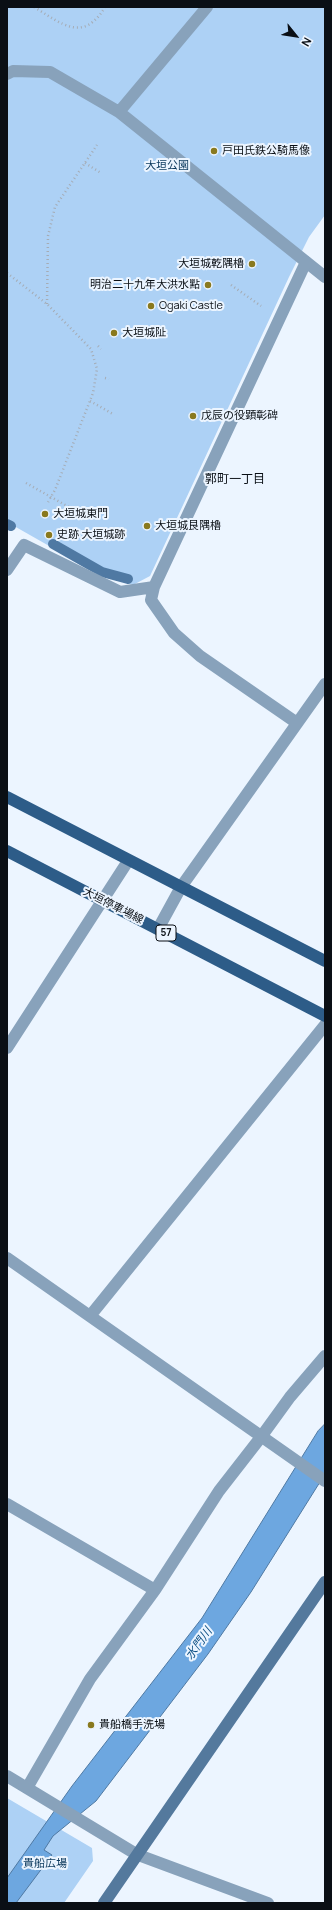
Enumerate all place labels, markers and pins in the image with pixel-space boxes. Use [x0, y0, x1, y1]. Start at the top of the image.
place label: 戸田氏鉄公騎馬像 [222, 144, 310, 158]
marker: 戸田氏鉄公騎馬像 [209, 146, 219, 156]
place label: 大垣城乾隅櫓 [178, 257, 244, 271]
marker: 大垣城乾隅櫓 [247, 259, 257, 269]
place label: 明治二十九年大洪水點 [90, 278, 200, 292]
marker: 明治二十九年大洪水點 [203, 280, 213, 290]
place label: Ogaki Castle [159, 299, 223, 313]
marker: Ogaki Castle [146, 301, 156, 311]
place label: 大垣城阯 [122, 326, 166, 340]
marker: 大垣城阯 [109, 328, 119, 338]
place label: 戊辰の役顕彰碑 [201, 409, 278, 423]
marker: 戊辰の役顕彰碑 [188, 411, 198, 421]
place label: 大垣城東門 [53, 507, 108, 521]
marker: 大垣城東門 [40, 509, 50, 519]
place label: 大垣城艮隅櫓 [155, 519, 221, 533]
marker: 大垣城艮隅櫓 [142, 521, 152, 531]
place label: 史跡 大垣城跡 [57, 528, 125, 542]
marker: 史跡 大垣城跡 [44, 530, 54, 540]
place label: 貴船橋手洗場 [99, 1718, 165, 1732]
marker: 貴船橋手洗場 [86, 1720, 96, 1730]

